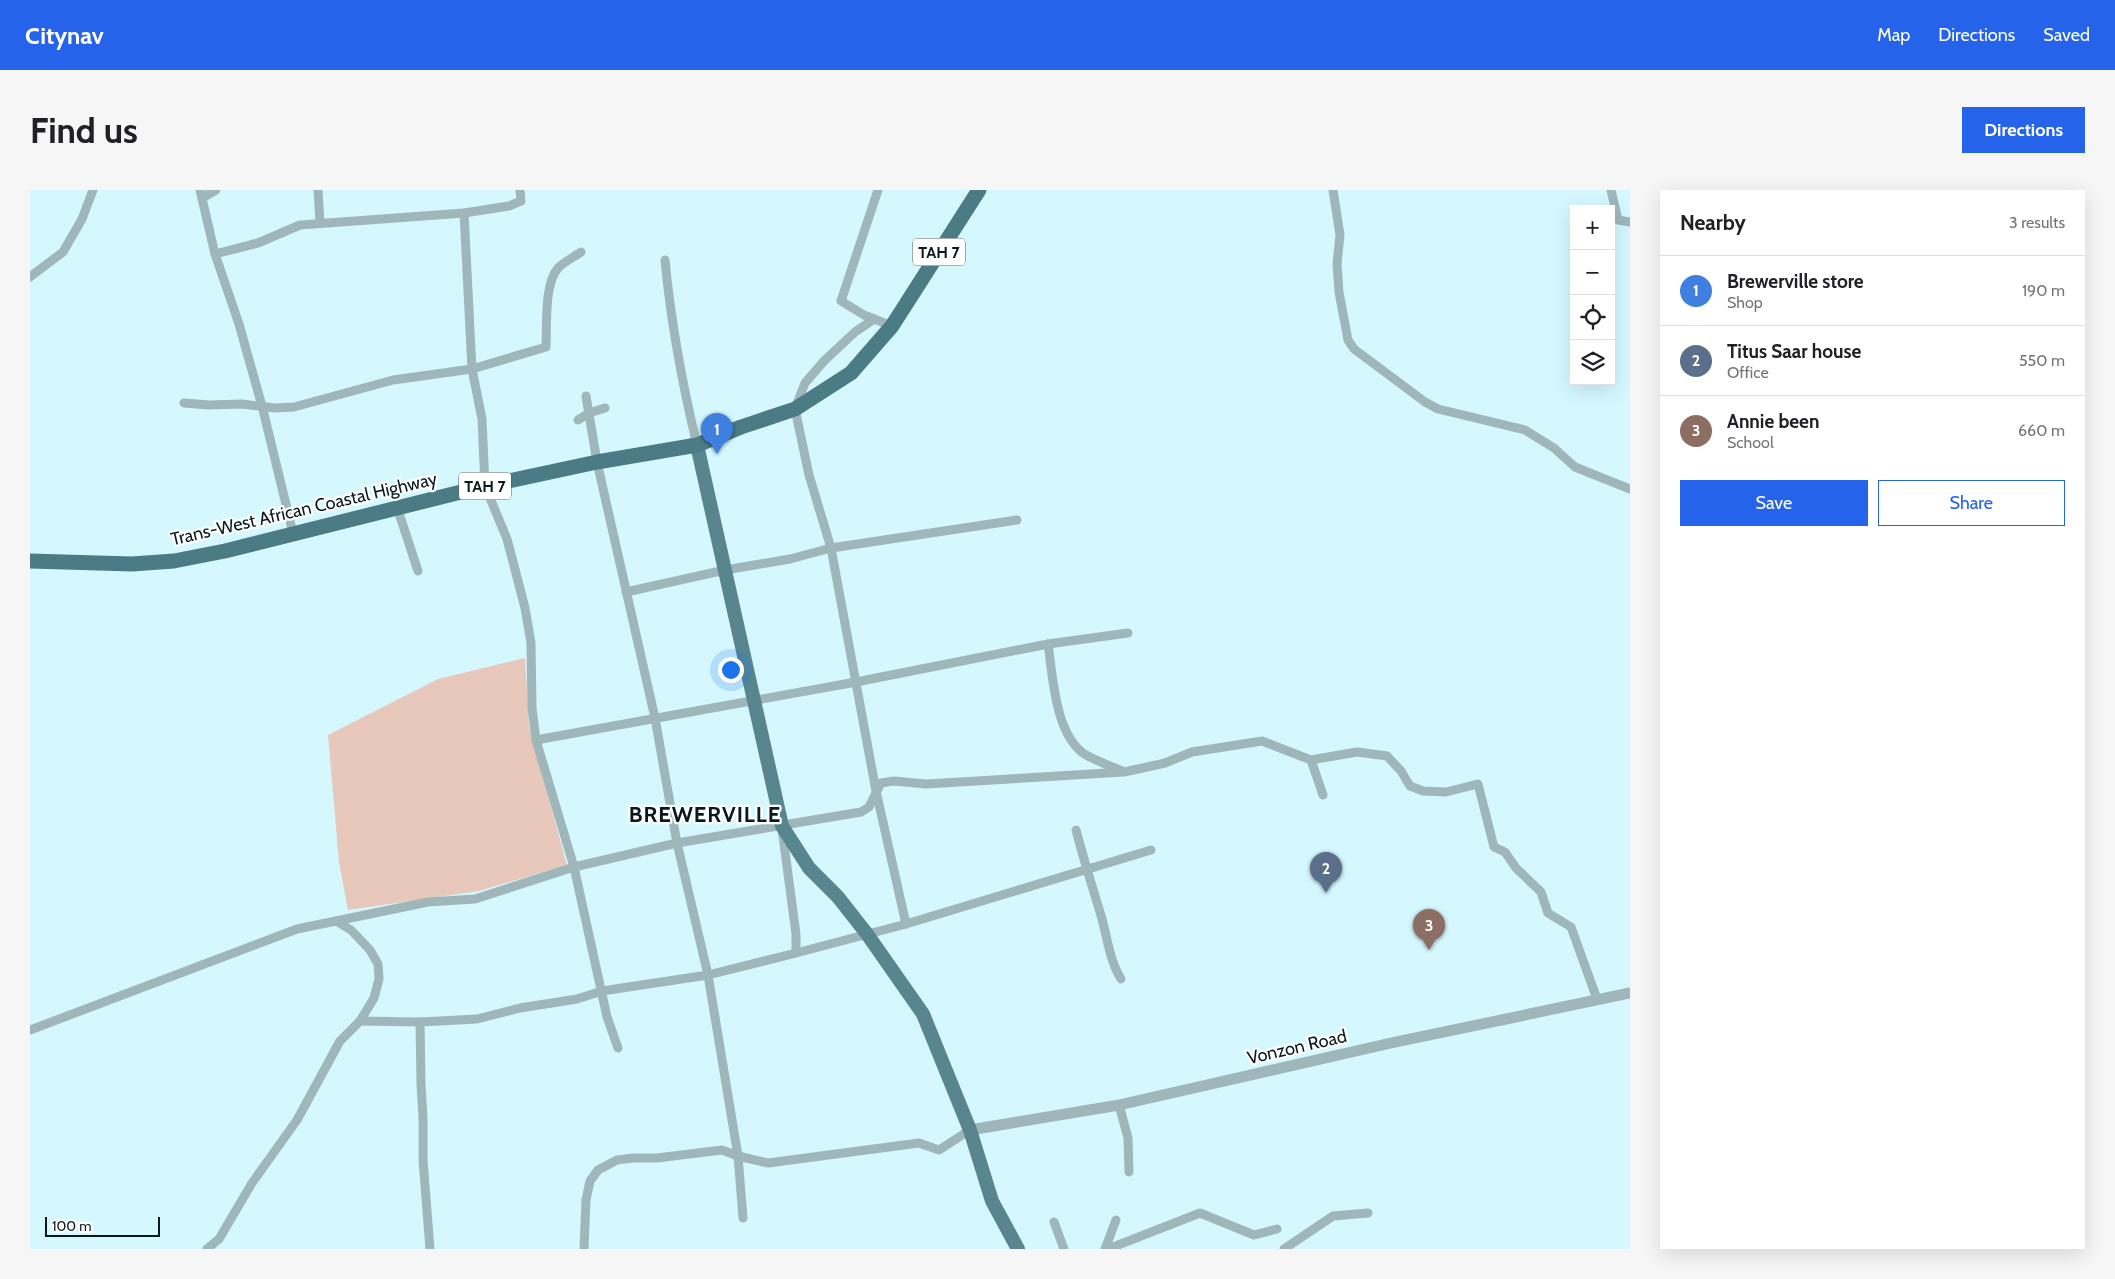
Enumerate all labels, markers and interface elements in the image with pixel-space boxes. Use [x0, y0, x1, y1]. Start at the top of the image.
text: Citynav [25, 21, 104, 50]
text: Map [1877, 24, 1910, 46]
text: Directions [1938, 24, 2015, 46]
text: Saved [2043, 24, 2090, 46]
button: Directions [1962, 107, 2085, 153]
text: Find us [30, 109, 138, 152]
map controls [1570, 205, 1615, 385]
button: + [1570, 205, 1615, 250]
text: Nearby [1680, 210, 1746, 235]
text: 3 results [2009, 213, 2065, 232]
road number: TAH 7 [913, 238, 965, 266]
button: − [1570, 250, 1615, 295]
text: Brewerville store [1727, 270, 1864, 293]
text: 1 [1693, 281, 1699, 300]
text: 190 m [2022, 281, 2065, 300]
text: Shop [1727, 293, 1763, 312]
button: locate [1570, 295, 1615, 340]
button: layers [1570, 340, 1615, 385]
text: Titus Saar house [1727, 340, 1861, 363]
text: 2 [1692, 351, 1700, 370]
text: 550 m [2019, 351, 2065, 370]
text: Office [1727, 363, 1769, 382]
text: Annie been [1727, 410, 1819, 433]
pin: 1 [701, 413, 733, 454]
text: 3 [1692, 421, 1700, 440]
text: 660 m [2018, 421, 2065, 440]
text: School [1727, 433, 1774, 452]
street label: Trans-West African Coastal Highway [169, 468, 439, 550]
road number: TAH 7 [459, 472, 511, 500]
button: Save [1680, 480, 1868, 526]
button: Share [1878, 480, 2065, 526]
your location [718, 657, 744, 683]
district label: BREWERVILLE [629, 801, 781, 828]
pin: 2 [1310, 852, 1342, 893]
pin: 3 [1413, 909, 1445, 950]
street label: Vonzon Road [1245, 1025, 1349, 1069]
scale bar [45, 1214, 160, 1237]
text: 100 m [52, 1217, 92, 1235]

